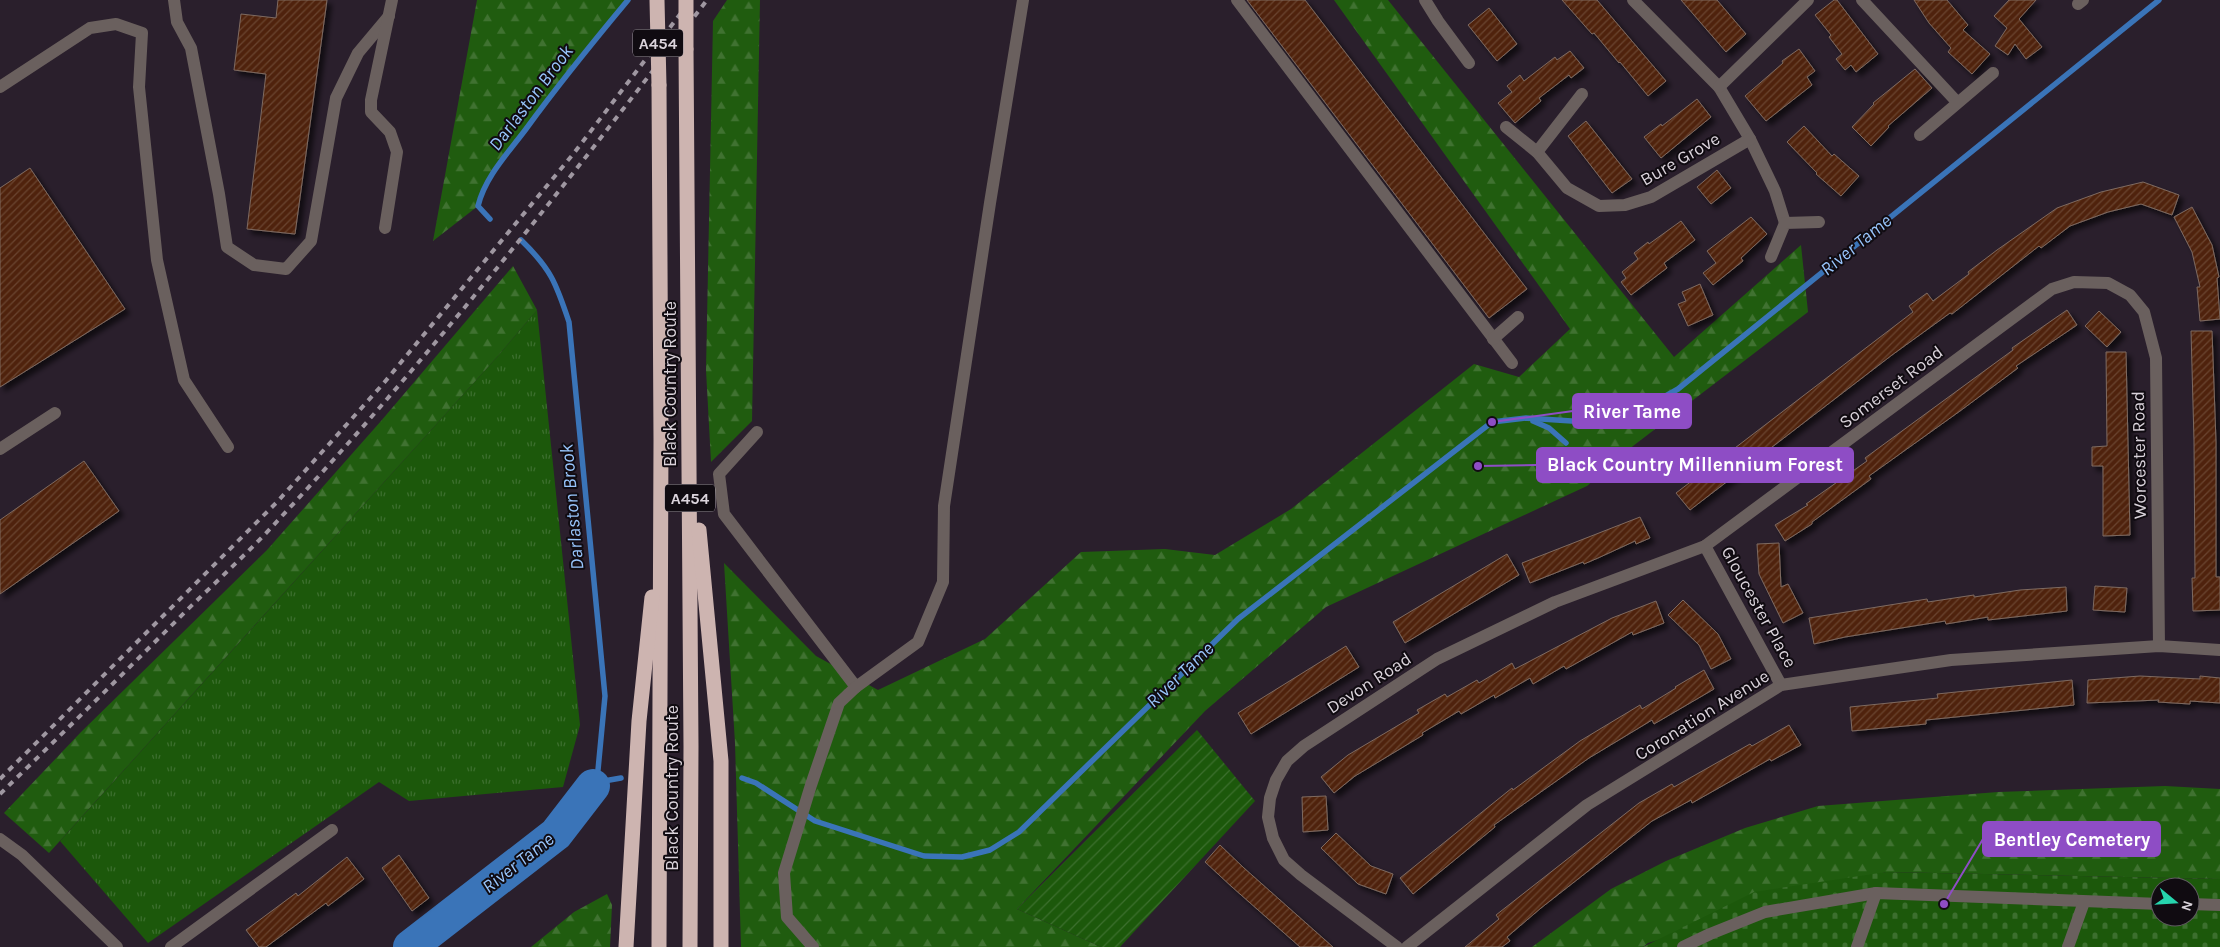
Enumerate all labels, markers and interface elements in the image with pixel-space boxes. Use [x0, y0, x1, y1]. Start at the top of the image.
road number: A454 [633, 29, 683, 56]
water label: Darlaston Brook [484, 41, 578, 155]
street label: Bure Grove [1636, 127, 1724, 191]
water label: River Tame [1816, 210, 1896, 280]
street label: Black Country Route [659, 301, 681, 467]
street label: Somerset Road [1835, 341, 1947, 433]
street label: Worcester Road [2127, 391, 2151, 519]
callout: River Tame [1573, 394, 1691, 428]
text: River Tame [1583, 401, 1681, 423]
water label: Darlaston Brook [556, 443, 588, 571]
callout: Black Country Millennium Forest [1537, 448, 1853, 482]
text: Black Country Millennium Forest [1547, 454, 1843, 476]
road number: A454 [665, 484, 715, 512]
street label: Gloucester Place [1717, 542, 1801, 672]
water label: River Tame [1142, 637, 1218, 712]
street label: Devon Road [1323, 647, 1415, 719]
street label: Coronation Avenue [1631, 665, 1773, 765]
street label: Black Country Route [661, 705, 683, 871]
callout: Bentley Cemetery [1983, 822, 2160, 856]
water label: River Tame [478, 828, 558, 898]
text: Bentley Cemetery [1994, 829, 2151, 851]
north arrow [2150, 877, 2200, 927]
text: N [2177, 898, 2197, 913]

